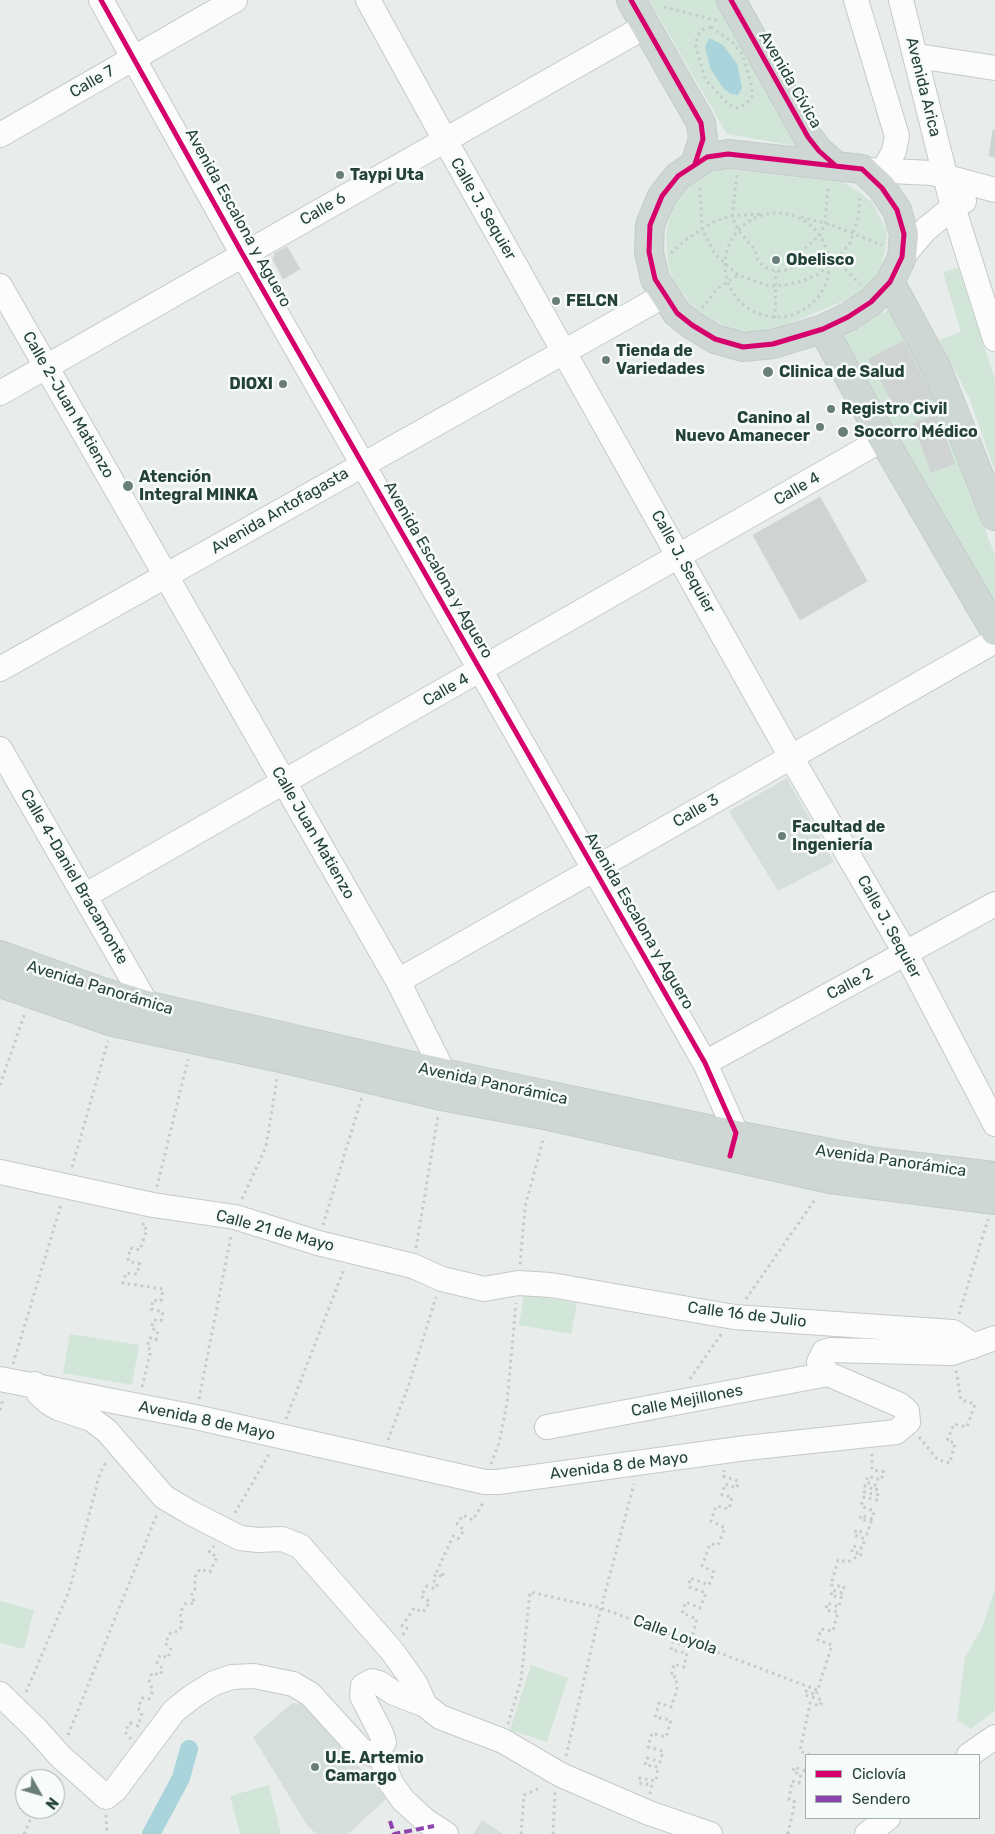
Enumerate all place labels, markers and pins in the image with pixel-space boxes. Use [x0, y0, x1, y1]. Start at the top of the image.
place label: Taypi Uta [350, 165, 424, 185]
marker: Taypi Uta [334, 169, 346, 181]
place label: Obelisco [786, 250, 854, 270]
marker: Obelisco [770, 254, 782, 266]
place label: FELCN [566, 291, 618, 311]
marker: FELCN [550, 295, 562, 307]
place label: Tienda de Variedades [616, 341, 705, 379]
marker: Tienda de Variedades [600, 354, 612, 366]
place label: Clinica de Salud [779, 362, 905, 382]
marker: Clinica de Salud [761, 365, 775, 379]
place label: DIOXI [229, 374, 273, 394]
marker: DIOXI [277, 378, 289, 390]
place label: Registro Civil [841, 399, 947, 419]
marker: Registro Civil [825, 403, 837, 415]
place label: Canino al Nuevo Amanecer [675, 408, 810, 446]
marker: Canino al Nuevo Amanecer [814, 421, 826, 433]
place label: Socorro Médico [854, 422, 978, 442]
marker: Socorro Médico [836, 425, 850, 439]
place label: Atención Integral MINKA [139, 467, 258, 505]
marker: Atención Integral MINKA [121, 479, 135, 493]
place label: Facultad de Ingeniería [792, 817, 885, 855]
marker: Facultad de Ingeniería [776, 830, 788, 842]
place label: U.E. Artemio Camargo [325, 1748, 424, 1786]
marker: U.E. Artemio Camargo [309, 1761, 321, 1773]

